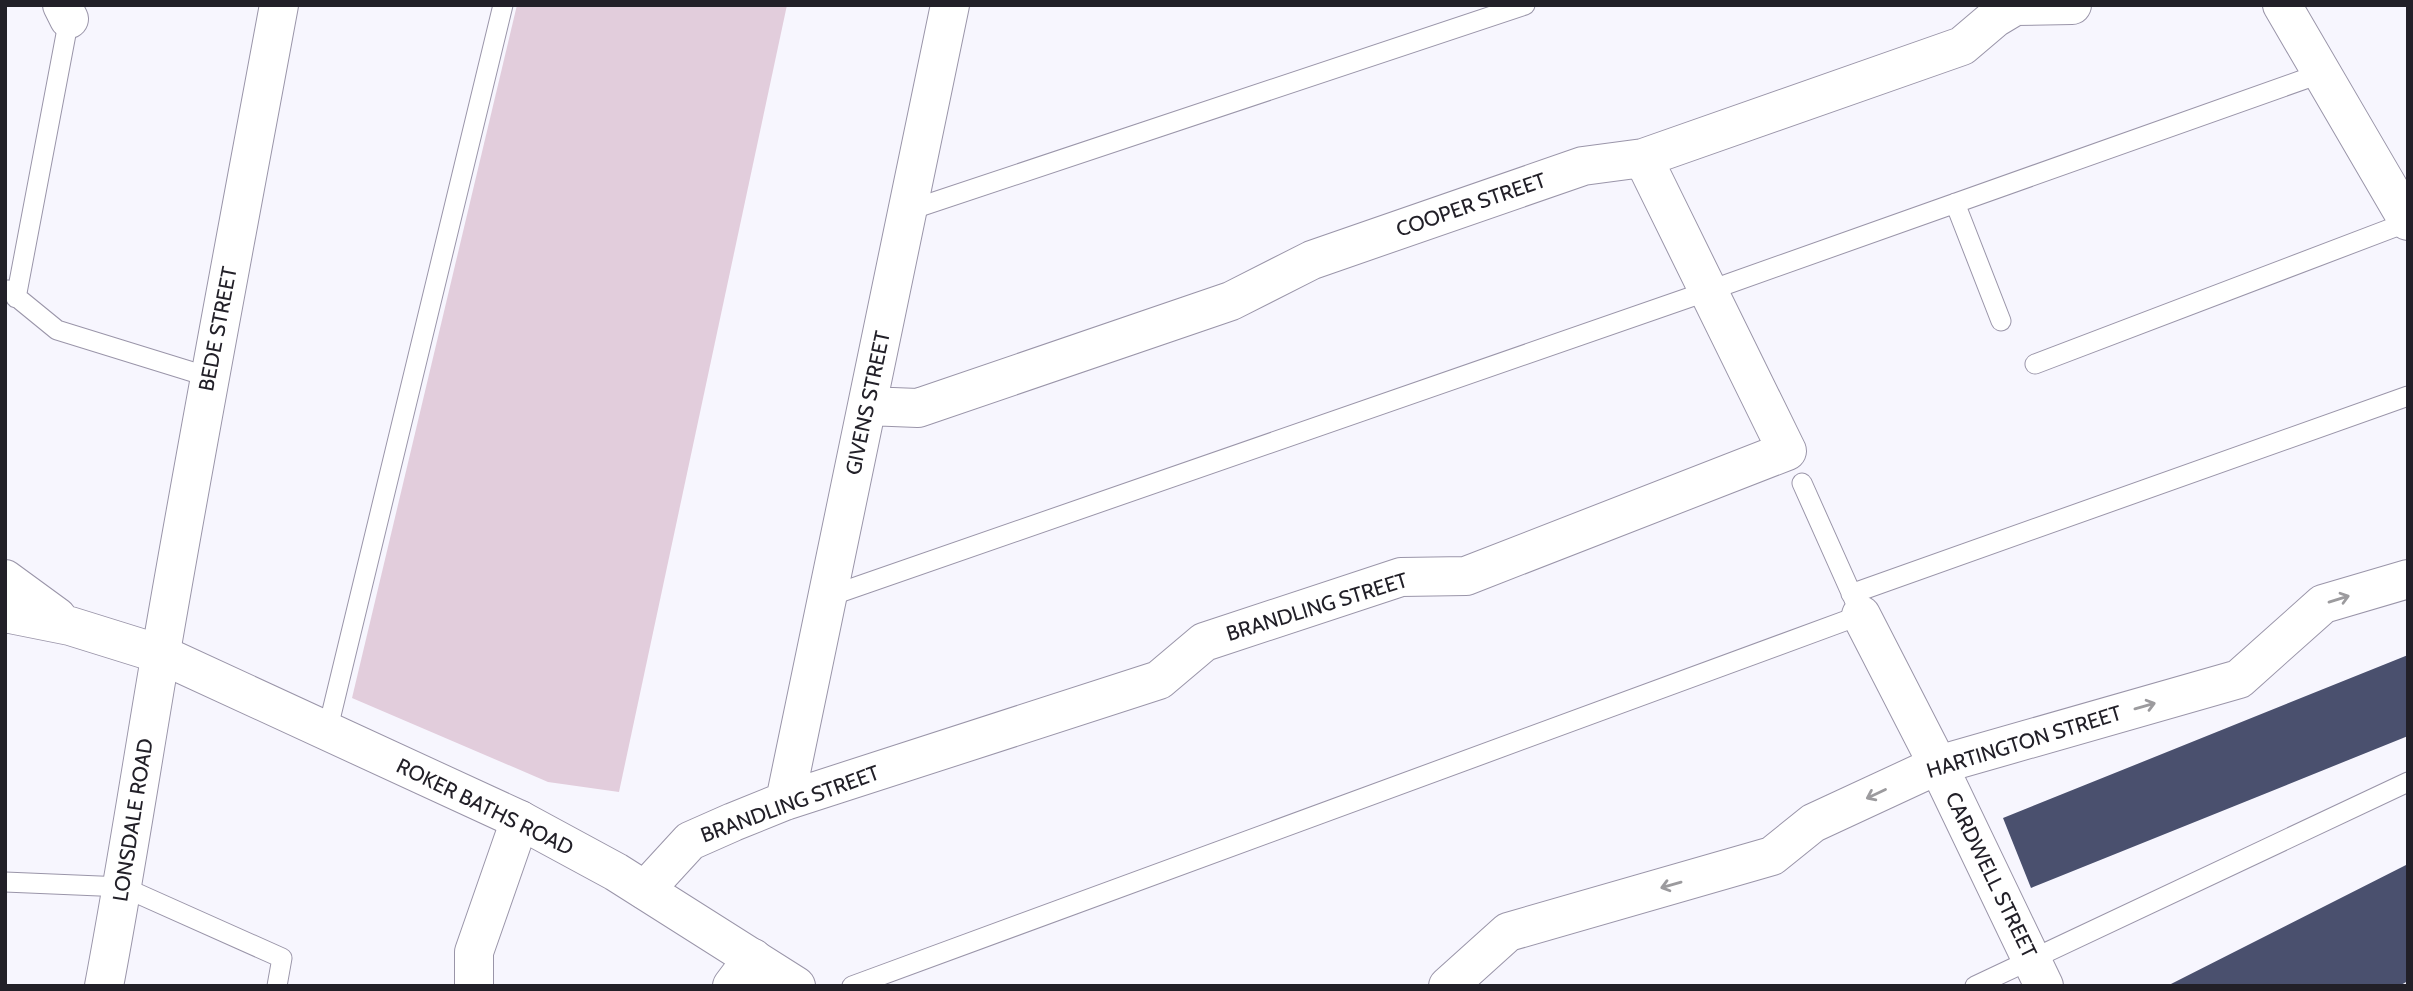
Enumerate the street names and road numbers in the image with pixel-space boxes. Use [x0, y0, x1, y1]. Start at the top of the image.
street label: COOPER STREET [1393, 167, 1549, 242]
street label: BEDE STREET [193, 264, 242, 393]
street label: GIVENS STREET [840, 329, 895, 477]
street label: BRANDLING STREET [1223, 567, 1411, 646]
street label: HARTINGTON STREET [1923, 700, 2124, 783]
street label: LONSDALE ROAD [107, 737, 158, 903]
street label: ROKER BATHS ROAD [393, 753, 578, 860]
street label: BRANDLING STREET [697, 760, 883, 847]
street label: CARDWELL STREET [1940, 788, 2042, 962]

